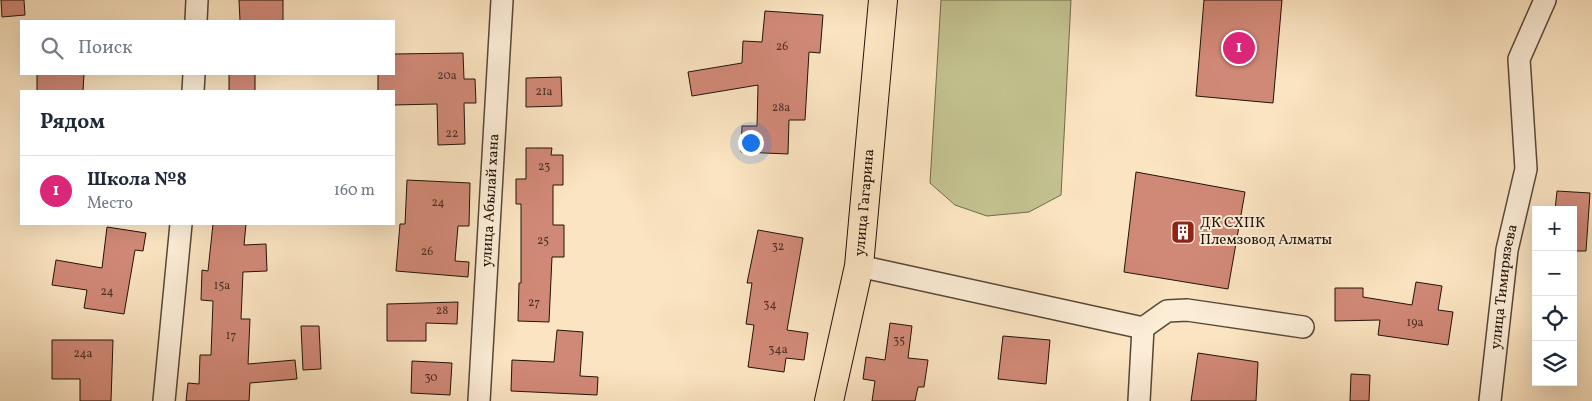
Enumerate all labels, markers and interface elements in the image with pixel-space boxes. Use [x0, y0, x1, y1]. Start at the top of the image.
search box [20, 20, 395, 75]
pin: 1 [1223, 29, 1255, 67]
icon: search [38, 34, 66, 62]
text: Поиск [78, 35, 132, 61]
house number: 26 [776, 39, 788, 55]
house number: 20а [437, 68, 457, 84]
house number: 21а [535, 84, 553, 100]
house number: 28а [772, 100, 790, 116]
text: Рядом [40, 108, 105, 137]
house number: 22 [446, 126, 458, 142]
your location [738, 130, 764, 156]
street label: улица Абылай хана [476, 133, 505, 268]
street label: улица Гагарина [849, 148, 880, 257]
house number: 23 [538, 159, 550, 175]
text: Школа №8 [87, 167, 187, 193]
text: 1 [53, 180, 59, 202]
text: 160 m [334, 180, 375, 202]
text: Место [87, 193, 133, 215]
house number: 24 [431, 195, 445, 211]
map controls [1532, 206, 1577, 386]
button: + [1532, 206, 1577, 251]
place label: ДК СХПК Племзовод Алматы [1200, 213, 1333, 251]
building icon: ДК СХПК Племзовод Алматы [1170, 219, 1196, 245]
street label: улица Тимирязева [1485, 222, 1523, 351]
house number: 25 [537, 233, 549, 249]
house number: 32 [772, 239, 784, 255]
house number: 26 [421, 244, 433, 260]
button: − [1532, 251, 1577, 296]
house number: 15а [214, 278, 230, 294]
house number: 24 [100, 284, 114, 300]
house number: 27 [528, 295, 540, 311]
button: locate [1532, 296, 1577, 341]
house number: 34 [763, 297, 777, 313]
house number: 28 [436, 303, 448, 319]
house number: 19а [1407, 315, 1423, 331]
house number: 17 [226, 328, 236, 344]
house number: 35 [893, 333, 905, 349]
button: layers [1532, 341, 1577, 386]
house number: 34а [768, 342, 788, 358]
house number: 24а [73, 346, 93, 362]
house number: 30 [424, 370, 438, 386]

